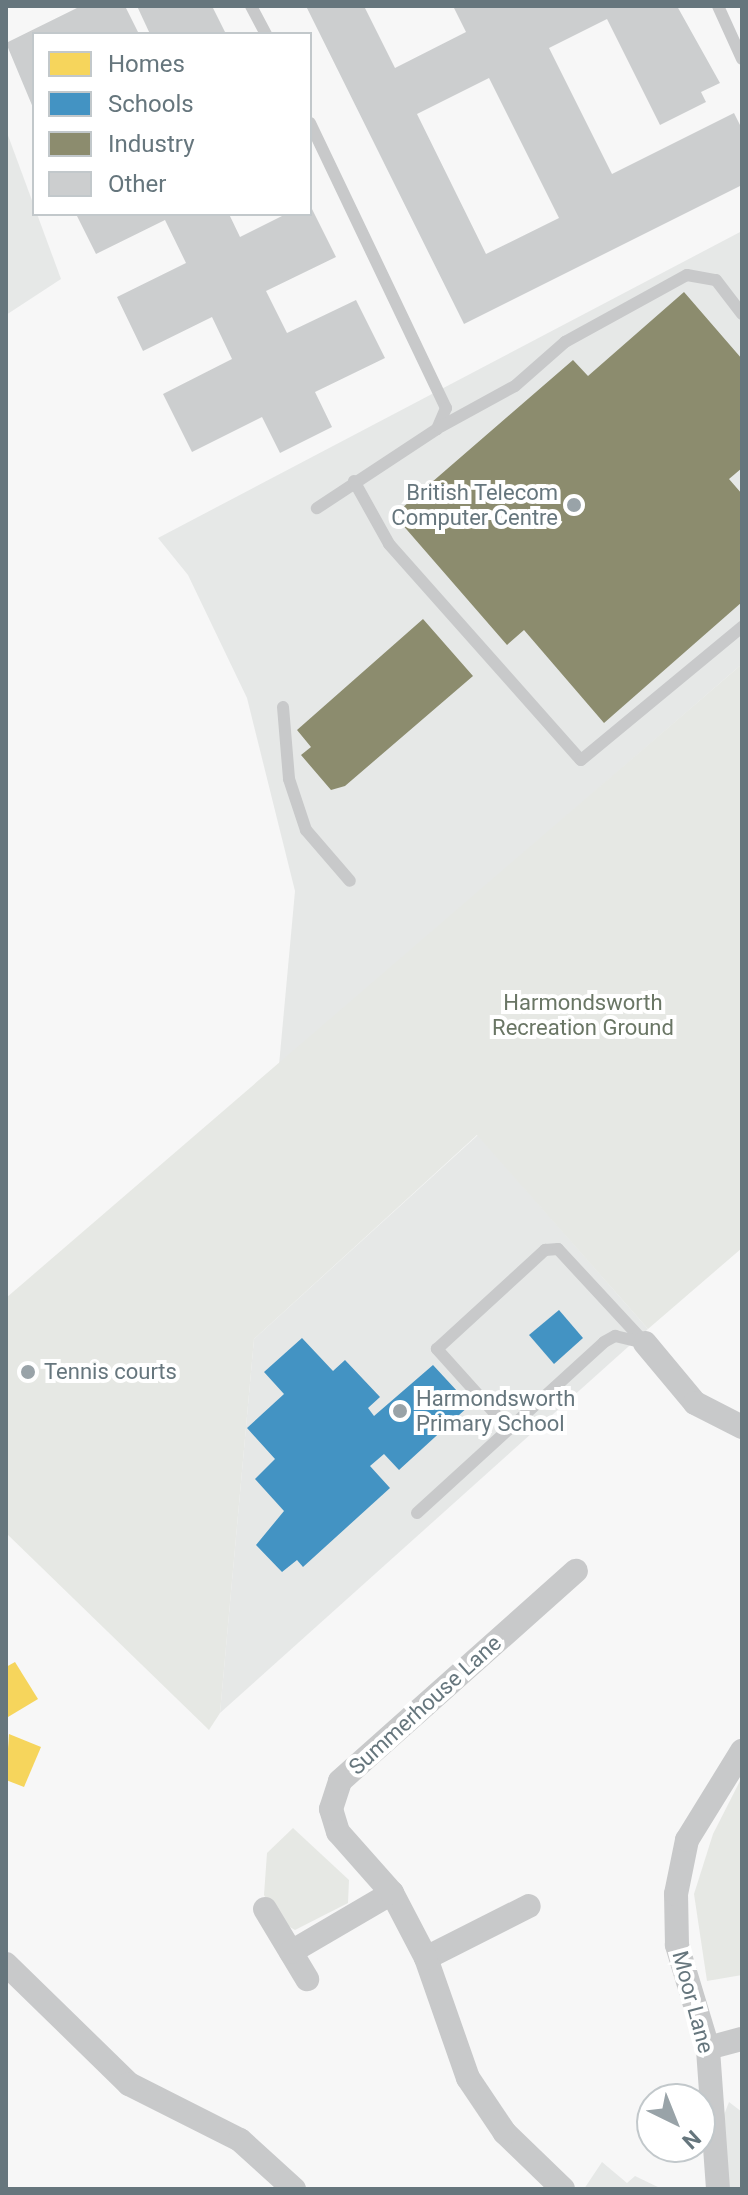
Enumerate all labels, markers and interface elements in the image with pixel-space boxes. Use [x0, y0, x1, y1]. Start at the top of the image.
legend [32, 32, 312, 216]
text: Homes [108, 50, 185, 78]
text: Schools [108, 90, 194, 118]
text: Industry [108, 130, 194, 158]
text: Other [108, 170, 166, 198]
place label: British Telecom Computer Centre [391, 479, 558, 530]
marker: British Telecom Computer Centre [565, 496, 583, 514]
park label: Harmondsworth Recreation Ground [492, 989, 674, 1040]
place label: Tennis courts [44, 1359, 177, 1385]
marker: Tennis courts [19, 1363, 37, 1381]
place label: Harmondsworth Primary School [416, 1385, 575, 1436]
marker: Harmondsworth Primary School [391, 1402, 409, 1420]
street label: Summerhouse Lane [343, 1630, 507, 1780]
street label: Moor Lane [667, 1948, 719, 2056]
north arrow [636, 2083, 716, 2163]
text: N [677, 2125, 706, 2154]

